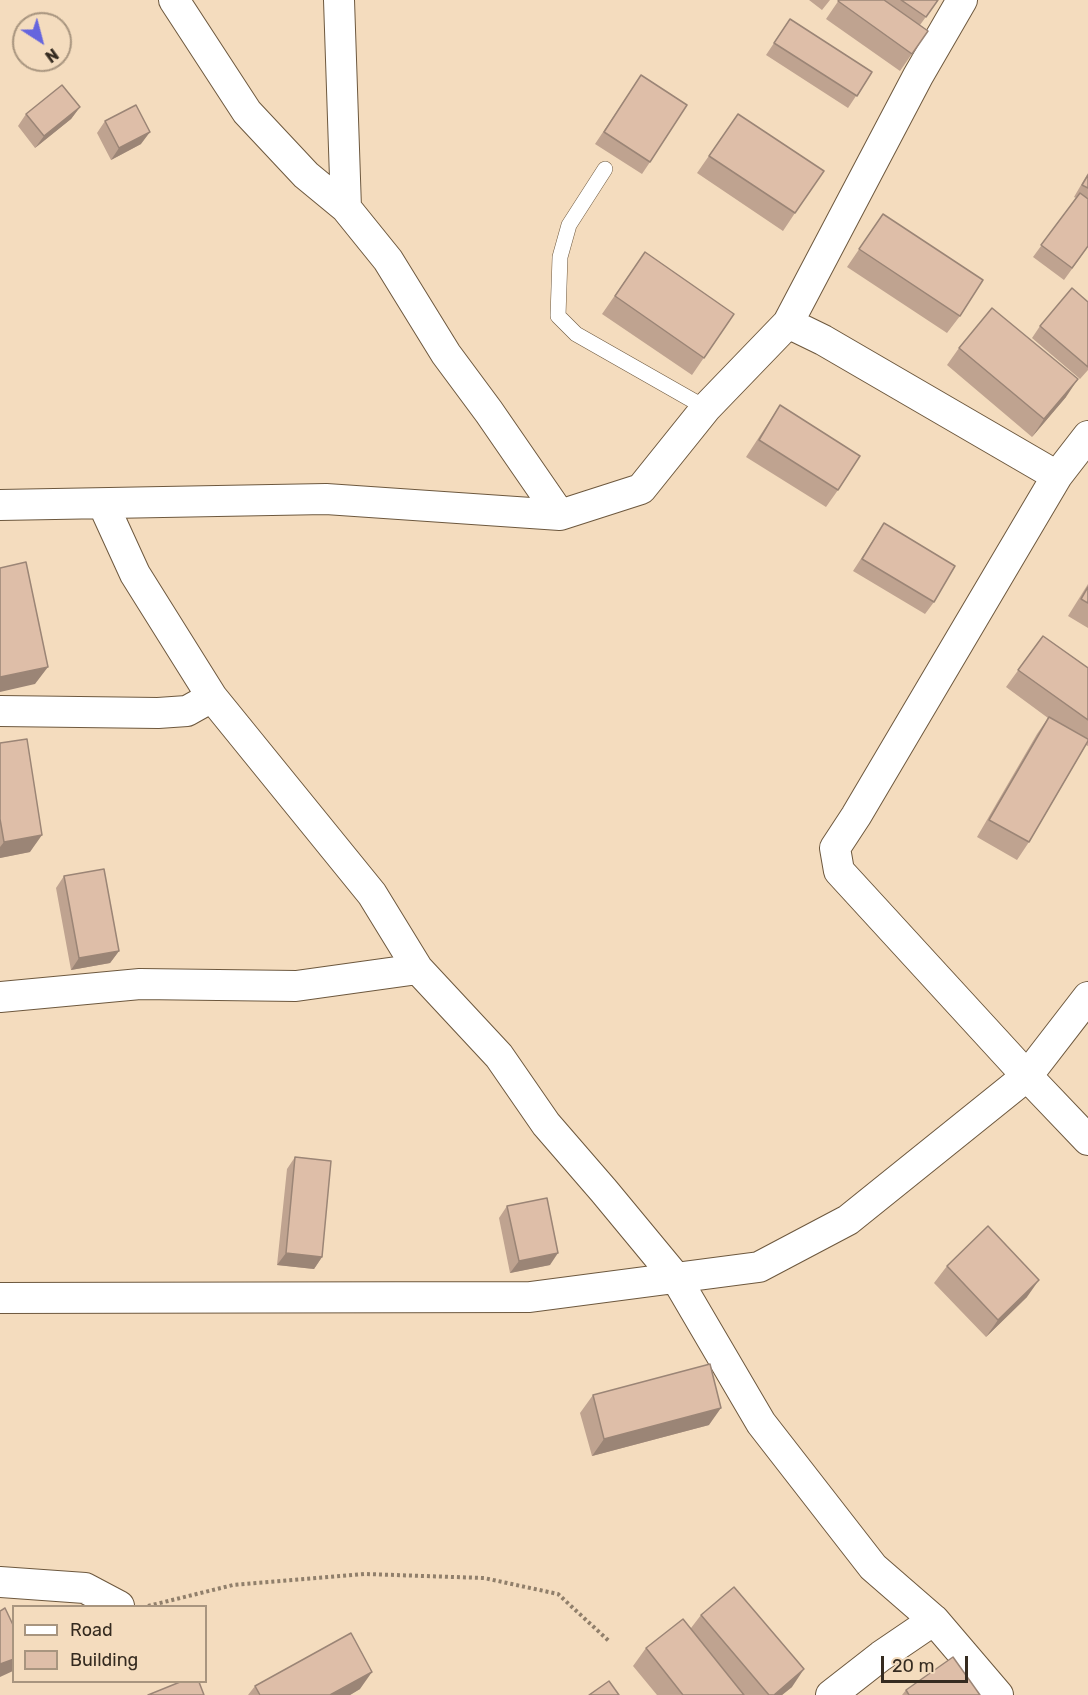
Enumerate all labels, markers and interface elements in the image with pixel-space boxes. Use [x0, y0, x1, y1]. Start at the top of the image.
north arrow [12, 12, 72, 72]
text: N [41, 44, 62, 66]
legend [12, 1605, 207, 1683]
text: Road [70, 1619, 113, 1641]
scale bar [884, 1644, 971, 1682]
text: Building [70, 1649, 138, 1671]
text: 20 m [892, 1655, 934, 1677]

